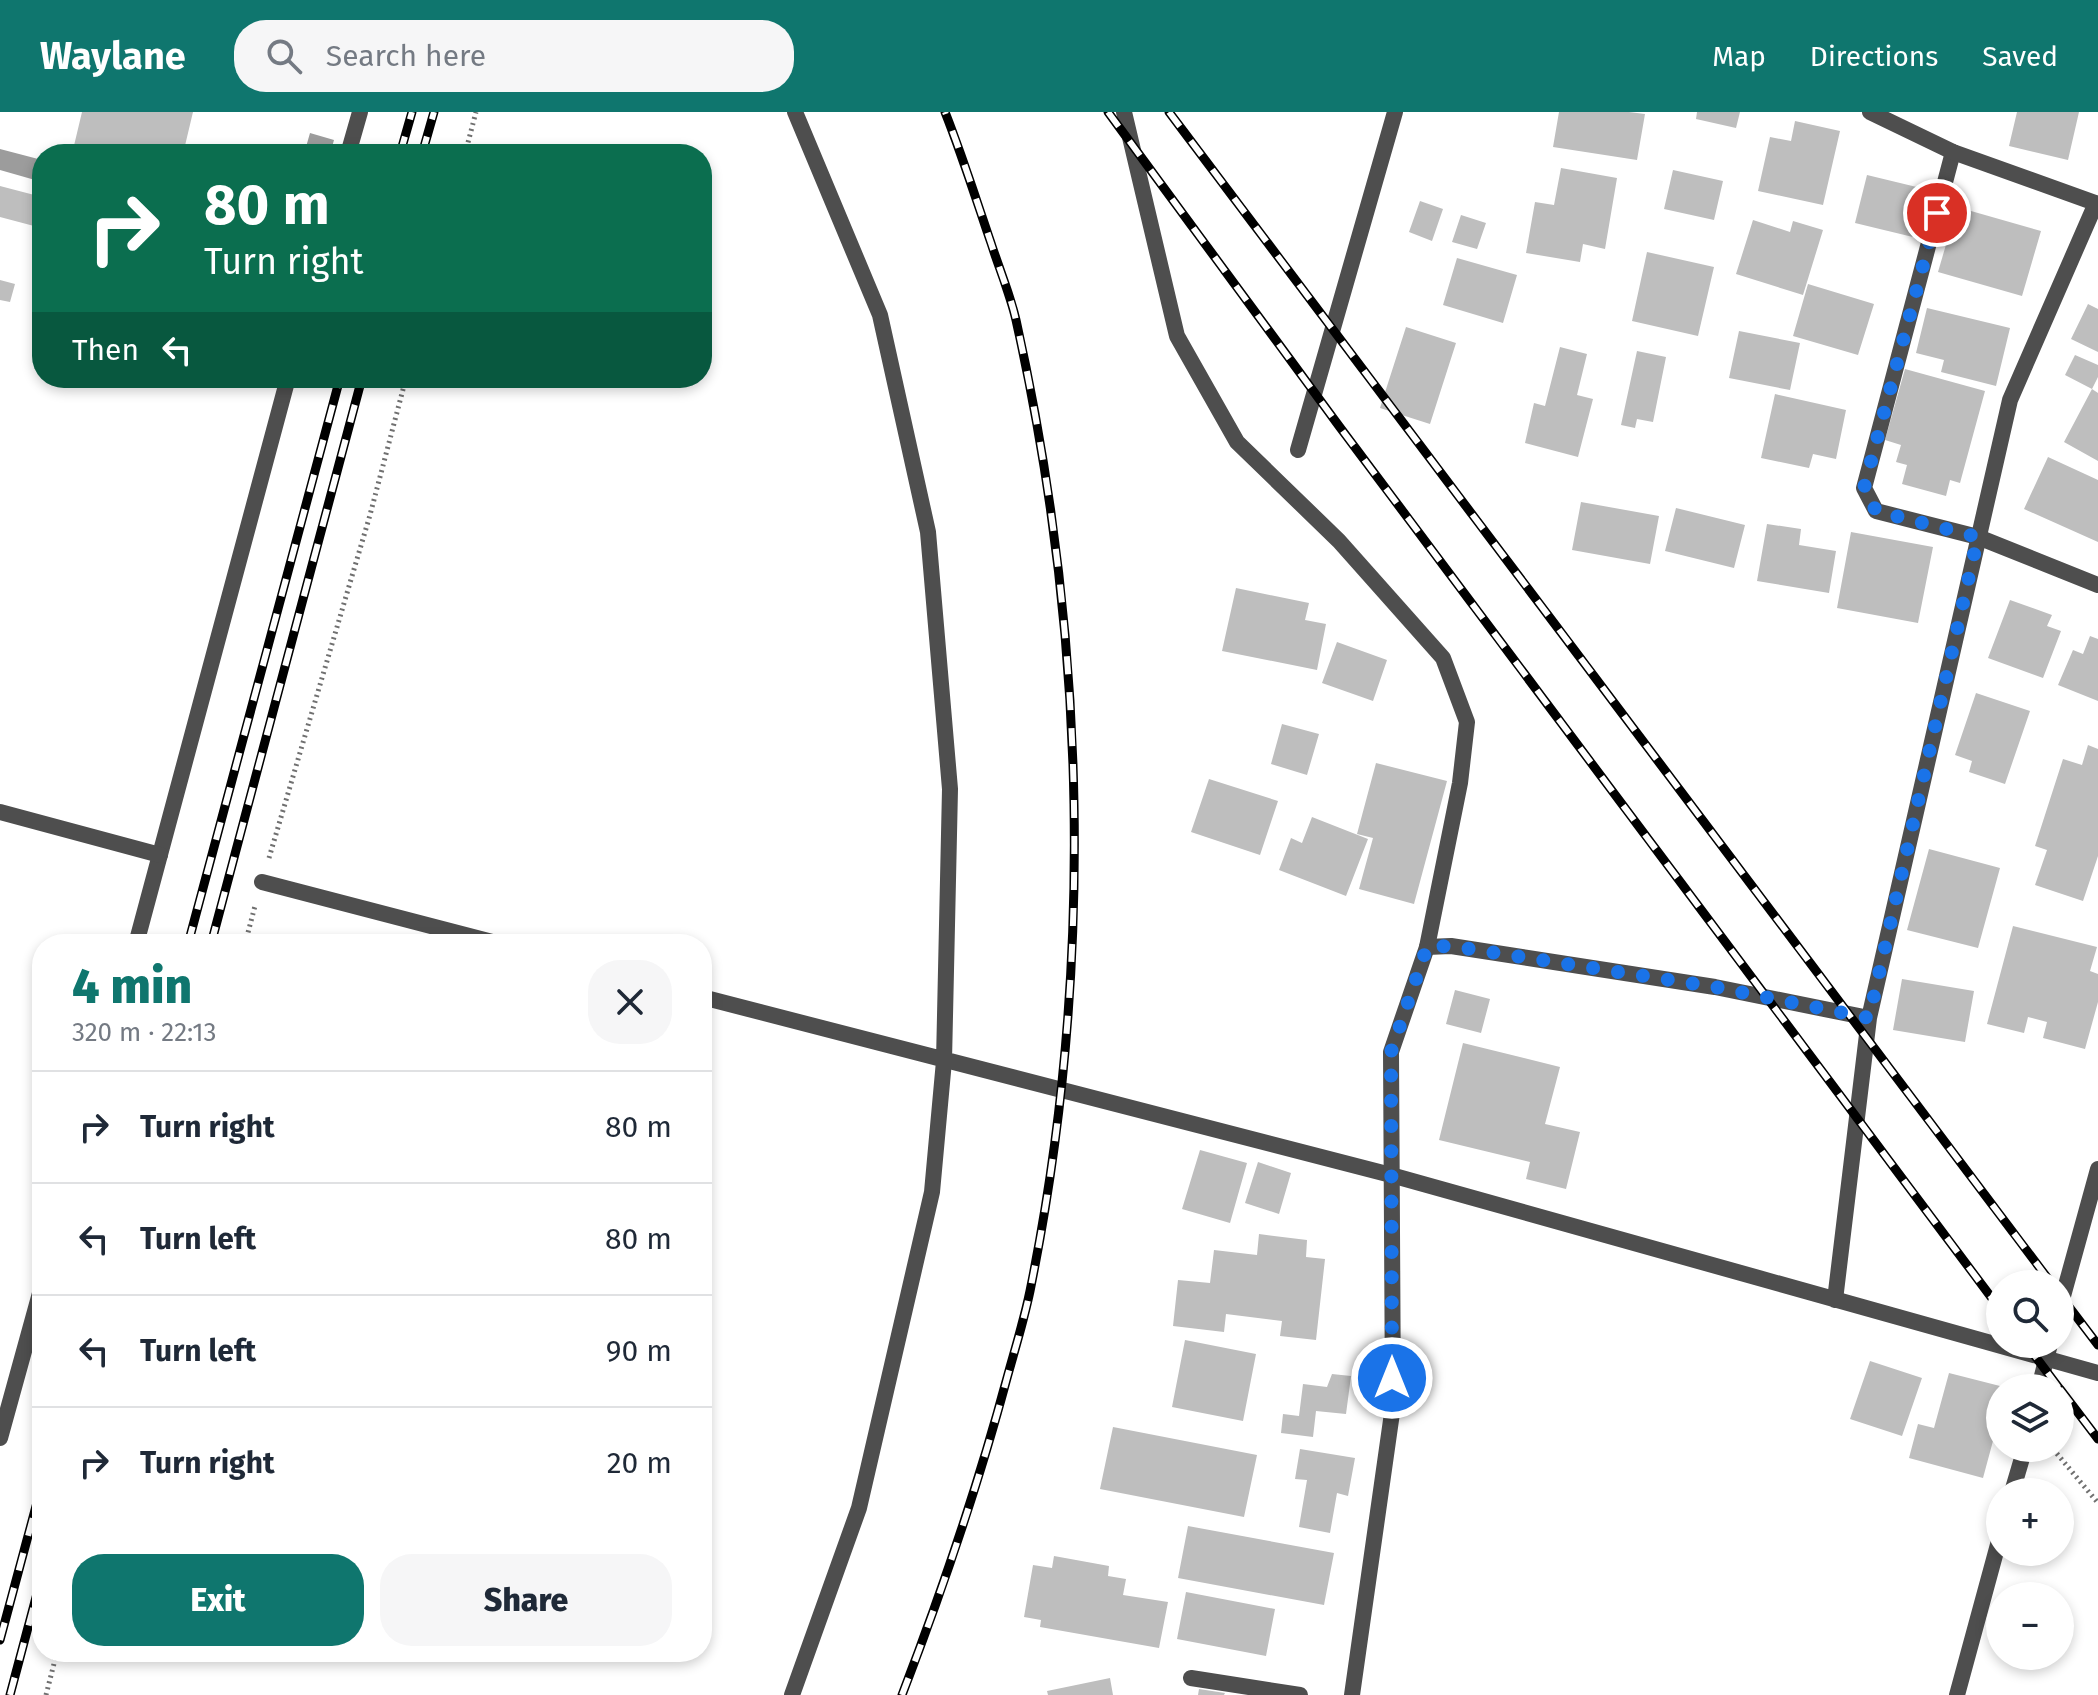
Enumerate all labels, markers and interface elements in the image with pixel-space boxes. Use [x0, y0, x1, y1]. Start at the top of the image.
search box [234, 20, 794, 92]
text: Waylane [40, 33, 186, 79]
icon: search [262, 34, 306, 78]
text: Search here [326, 38, 486, 74]
text: Map [1712, 40, 1766, 73]
text: Directions [1810, 40, 1938, 73]
text: Saved [1982, 40, 2058, 73]
text: 80 m [204, 172, 330, 239]
icon: right [72, 176, 176, 280]
pin [1903, 179, 1971, 247]
icon: arrive [1915, 191, 1959, 235]
text: Turn right [204, 240, 364, 284]
icon: left [155, 328, 199, 372]
text: Then [72, 332, 139, 368]
text: 4 min [72, 958, 192, 1016]
button: close [588, 960, 672, 1044]
text: 320 m · 22:13 [72, 1017, 216, 1048]
icon: right [72, 1105, 116, 1149]
text: Turn right [140, 1109, 275, 1145]
text: 80 m [605, 1109, 672, 1145]
icon: left [72, 1217, 116, 1261]
text: Turn left [140, 1221, 256, 1257]
text: 80 m [605, 1221, 672, 1257]
map controls [1986, 1270, 2074, 1670]
button: search [1986, 1270, 2074, 1358]
icon: left [72, 1329, 116, 1373]
text: Turn left [140, 1333, 256, 1369]
text: 90 m [606, 1333, 672, 1369]
position arrow [1350, 1336, 1434, 1420]
button: layers [1986, 1374, 2074, 1462]
icon: right [72, 1441, 116, 1485]
text: Turn right [140, 1445, 275, 1481]
text: 20 m [607, 1445, 672, 1481]
button: + [1986, 1478, 2074, 1566]
button: Exit [72, 1554, 364, 1646]
button: Share [380, 1554, 672, 1646]
button: − [1986, 1582, 2074, 1670]

